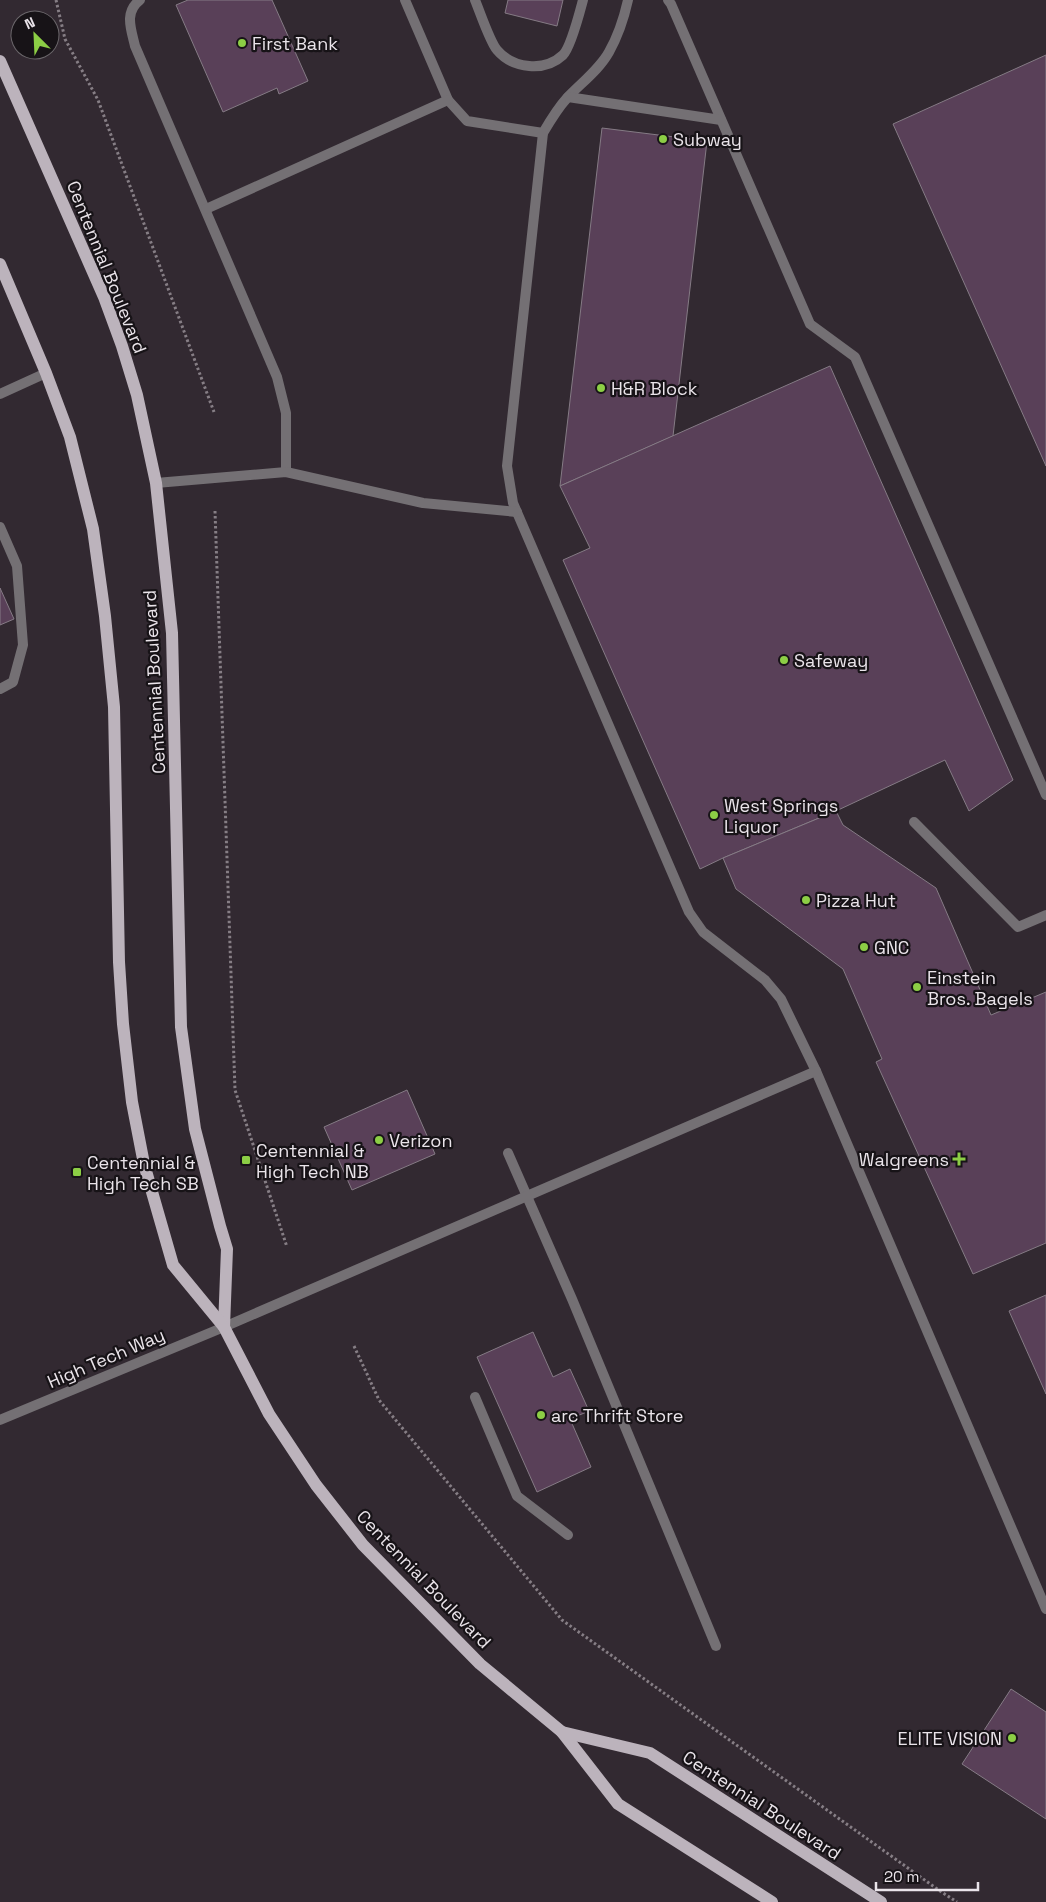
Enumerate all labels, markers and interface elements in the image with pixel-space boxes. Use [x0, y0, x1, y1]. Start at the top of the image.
north arrow [10, 10, 60, 60]
text: N [22, 13, 38, 33]
place label: First Bank [252, 32, 338, 55]
marker: First Bank [236, 37, 248, 49]
place label: Subway [673, 128, 742, 151]
marker: Subway [657, 133, 669, 145]
street label: Centennial Boulevard [62, 177, 152, 357]
place label: H&R Block [611, 377, 698, 400]
marker: H&R Block [595, 382, 607, 394]
street label: Centennial Boulevard [138, 590, 170, 774]
place label: Safeway [794, 649, 868, 672]
marker: Safeway [778, 654, 790, 666]
place label: West Springs Liquor [724, 794, 838, 838]
marker: West Springs Liquor [708, 809, 720, 821]
place label: Pizza Hut [816, 889, 896, 912]
marker: Pizza Hut [800, 894, 812, 906]
place label: GNC [874, 936, 909, 959]
marker: GNC [858, 941, 870, 953]
place label: Einstein Bros. Bagels [927, 966, 1033, 1010]
marker: Einstein Bros. Bagels [911, 981, 923, 993]
place label: Verizon [389, 1129, 453, 1152]
marker: Verizon [373, 1134, 385, 1146]
place label: Centennial & High Tech NB [256, 1139, 369, 1183]
place label: Walgreens [859, 1148, 949, 1171]
place label: Centennial & High Tech SB [87, 1151, 199, 1195]
marker: Walgreens [953, 1153, 965, 1165]
marker: Centennial & High Tech NB [240, 1154, 252, 1166]
marker: Centennial & High Tech SB [71, 1166, 83, 1178]
street label: High Tech Way [44, 1323, 168, 1393]
place label: arc Thrift Store [551, 1404, 683, 1427]
marker: arc Thrift Store [535, 1409, 547, 1421]
street label: Centennial Boulevard [352, 1505, 496, 1653]
place label: ELITE VISION [898, 1727, 1002, 1750]
marker: ELITE VISION [1006, 1732, 1018, 1744]
street label: Centennial Boulevard [679, 1745, 845, 1865]
scale bar [876, 1860, 978, 1892]
text: 20 m [884, 1867, 919, 1886]

